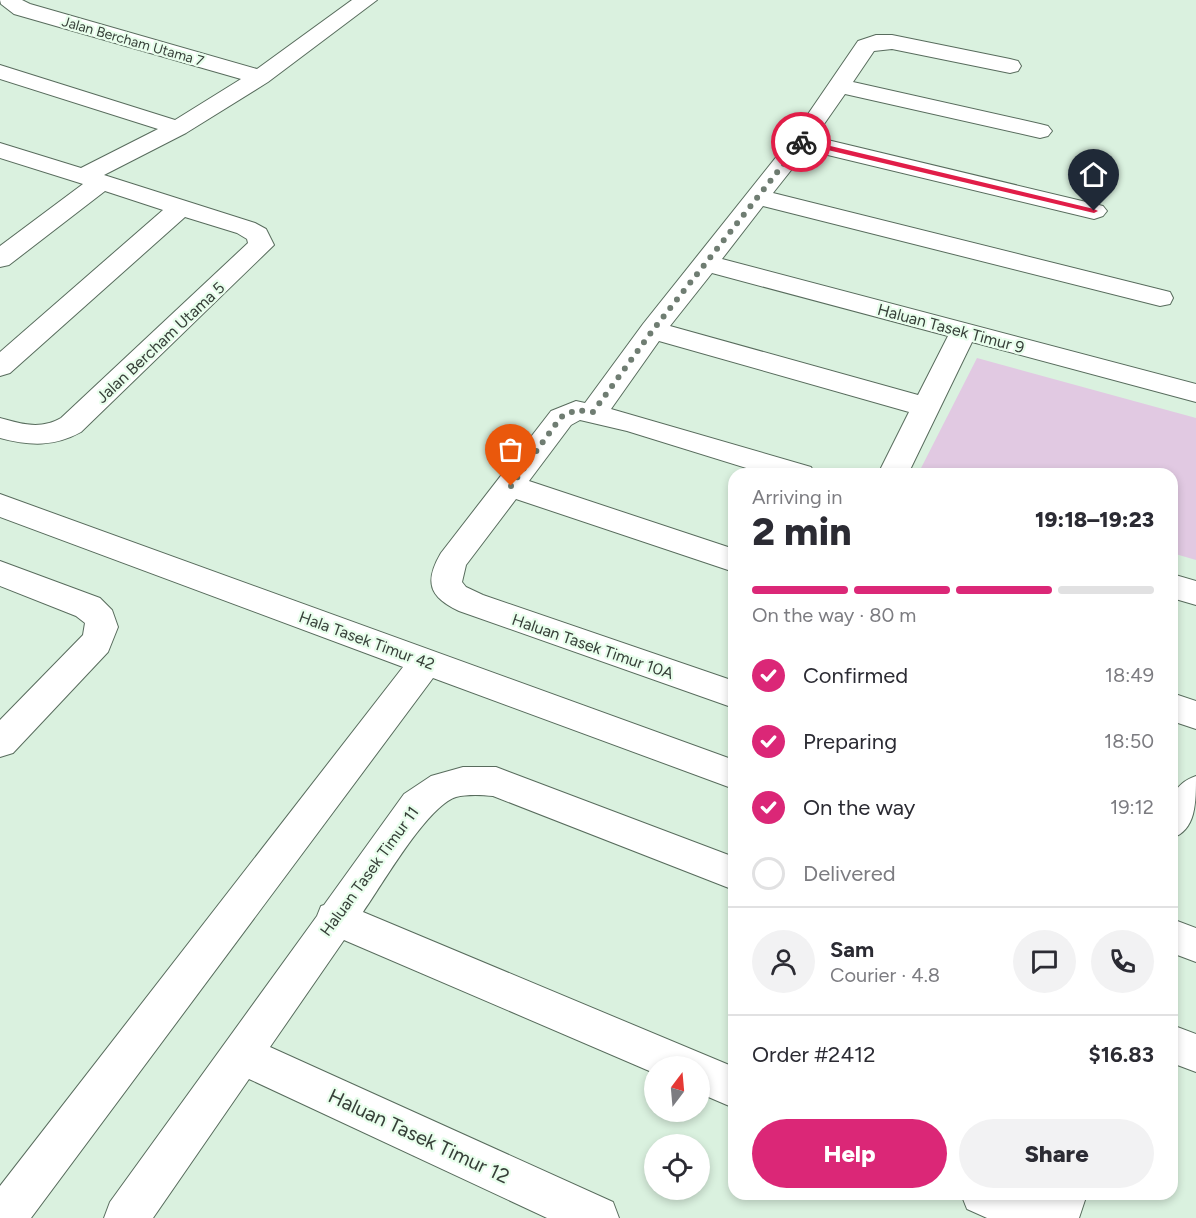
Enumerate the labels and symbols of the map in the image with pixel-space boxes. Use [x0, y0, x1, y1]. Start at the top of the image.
street label: Jalan Bercham Utama 7 [60, 13, 206, 70]
courier [771, 112, 831, 172]
pin [1068, 149, 1119, 211]
street label: Jalan Bercham Utama 5 [92, 278, 228, 407]
street label: Haluan Tasek Timur 9 [875, 300, 1026, 357]
pin [485, 424, 536, 486]
street label: Hala Tasek Timur 42 [296, 607, 437, 674]
street label: Haluan Tasek Timur 10A [510, 610, 676, 683]
street label: Haluan Tasek Timur 11 [316, 803, 423, 940]
north arrow [644, 1056, 710, 1122]
street label: Haluan Tasek Timur 12 [325, 1084, 513, 1188]

